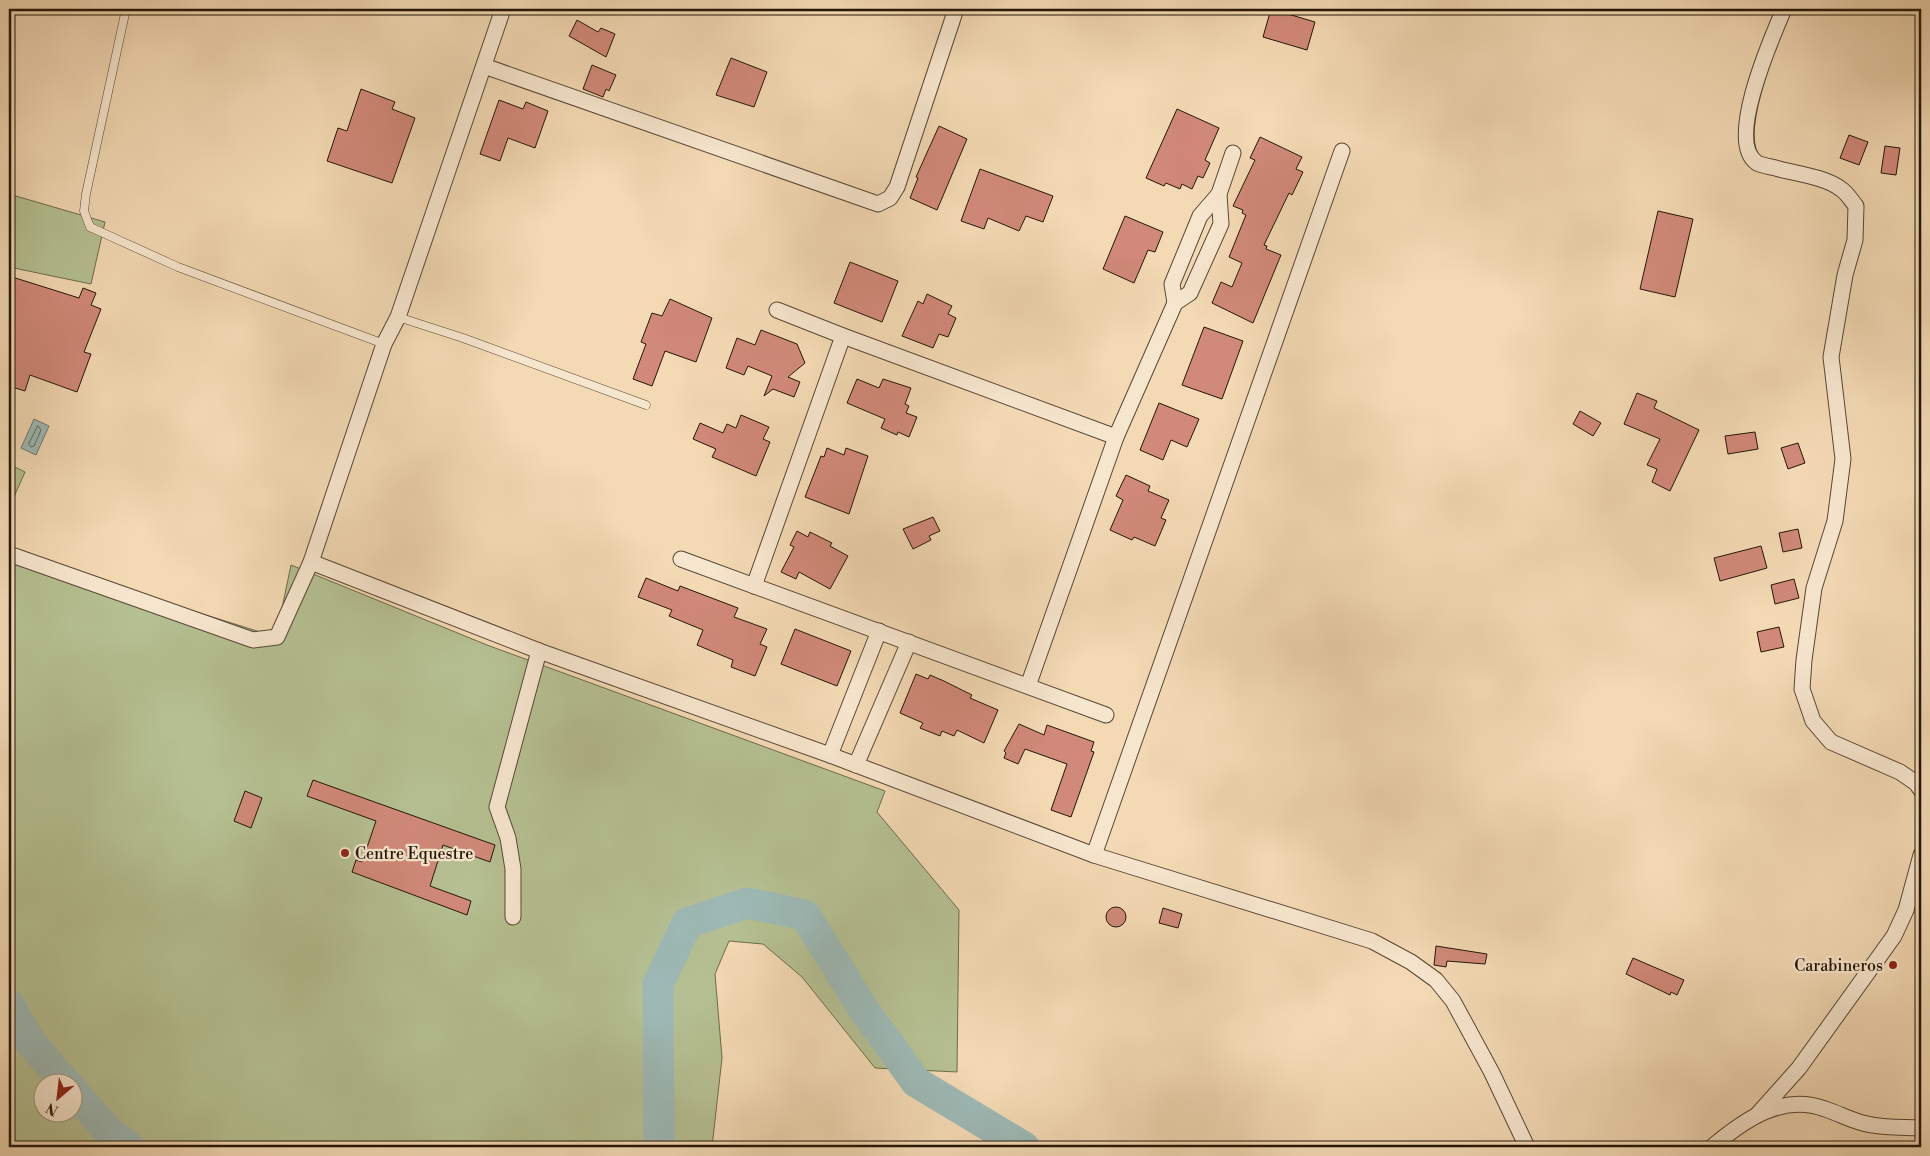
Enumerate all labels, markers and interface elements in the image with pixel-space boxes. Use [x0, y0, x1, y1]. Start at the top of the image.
place label: Centre Equestre [355, 844, 473, 864]
marker: Centre Equestre [339, 847, 351, 859]
place label: Carabineros [1794, 956, 1883, 976]
marker: Carabineros [1887, 959, 1899, 971]
north arrow [32, 1074, 82, 1124]
text: N [43, 1098, 61, 1119]

